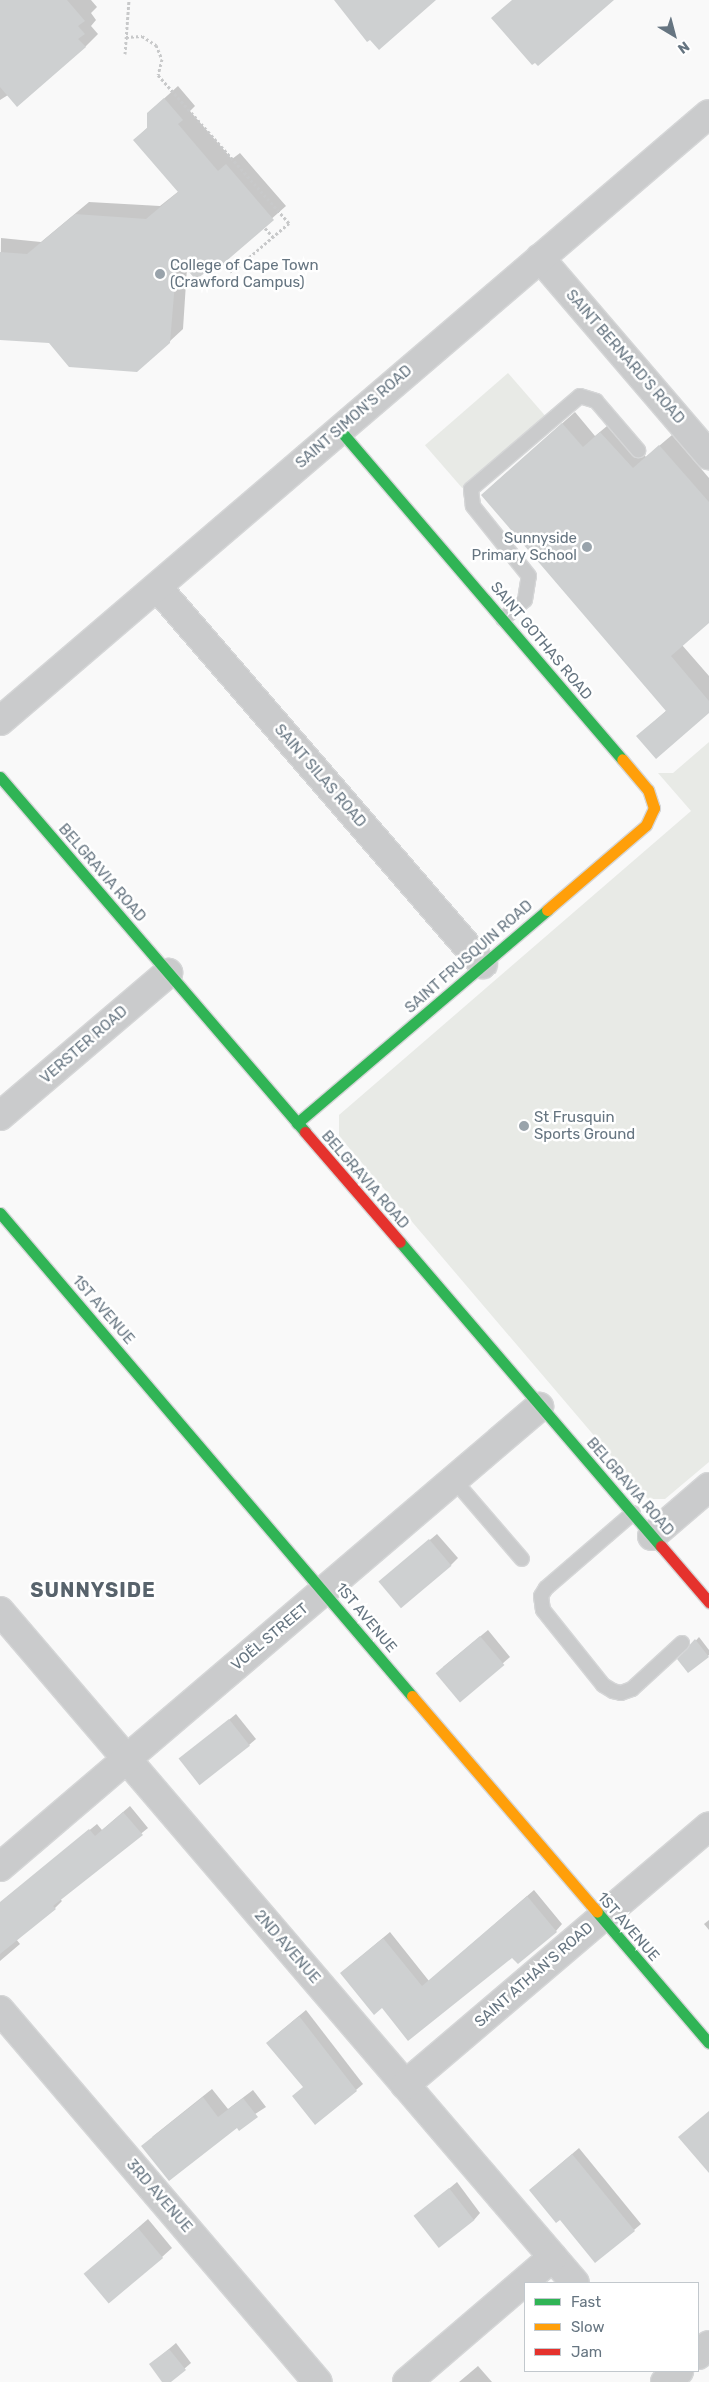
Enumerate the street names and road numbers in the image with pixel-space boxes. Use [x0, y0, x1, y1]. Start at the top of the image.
street label: SAINT BERNARD'S ROAD [562, 286, 688, 428]
street label: SAINT SIMON'S ROAD [292, 362, 416, 472]
street label: SAINT GOTHAS ROAD [486, 578, 596, 704]
street label: SAINT SILAS ROAD [270, 721, 370, 831]
street label: BELGRAVIA ROAD [54, 820, 150, 926]
street label: SAINT FRUSQUIN ROAD [401, 897, 537, 1017]
street label: VERSTER ROAD [37, 1002, 131, 1088]
street label: BELGRAVIA ROAD [317, 1127, 413, 1233]
street label: 1ST AVENUE [68, 1272, 138, 1348]
street label: BELGRAVIA ROAD [582, 1434, 678, 1540]
street label: 1ST AVENUE [331, 1579, 401, 1657]
street label: VOËL STREET [228, 1599, 312, 1675]
street label: 1ST AVENUE [593, 1889, 663, 1965]
street label: 2ND AVENUE [250, 1907, 324, 1987]
street label: SAINT ATHAN'S ROAD [471, 1919, 597, 2031]
street label: 3RD AVENUE [122, 2156, 196, 2236]

